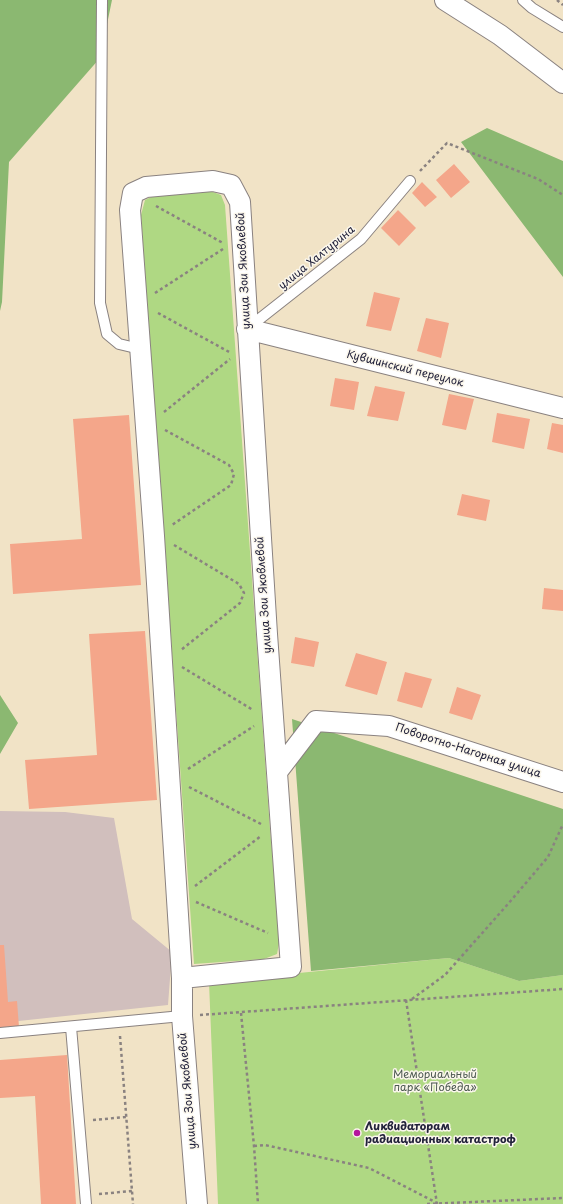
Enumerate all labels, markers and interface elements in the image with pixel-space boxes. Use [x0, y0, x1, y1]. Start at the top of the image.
street label: улица Зои Яковлевой [234, 212, 254, 330]
street label: улица Халтурина [276, 223, 358, 293]
street label: Кувшинский переулок [345, 348, 465, 390]
street label: улица Зои Яковлевой [253, 536, 275, 654]
street label: Поворотно-Нагорная улица [394, 721, 542, 781]
street label: улица Зои Яковлевой [176, 1032, 200, 1150]
park label: Мемориальный парк «Победа» [393, 1068, 477, 1094]
place label: Ликвидаторам радиационных катастроф [365, 1120, 516, 1146]
marker: Ликвидаторам радиационных катастроф [352, 1128, 362, 1138]

